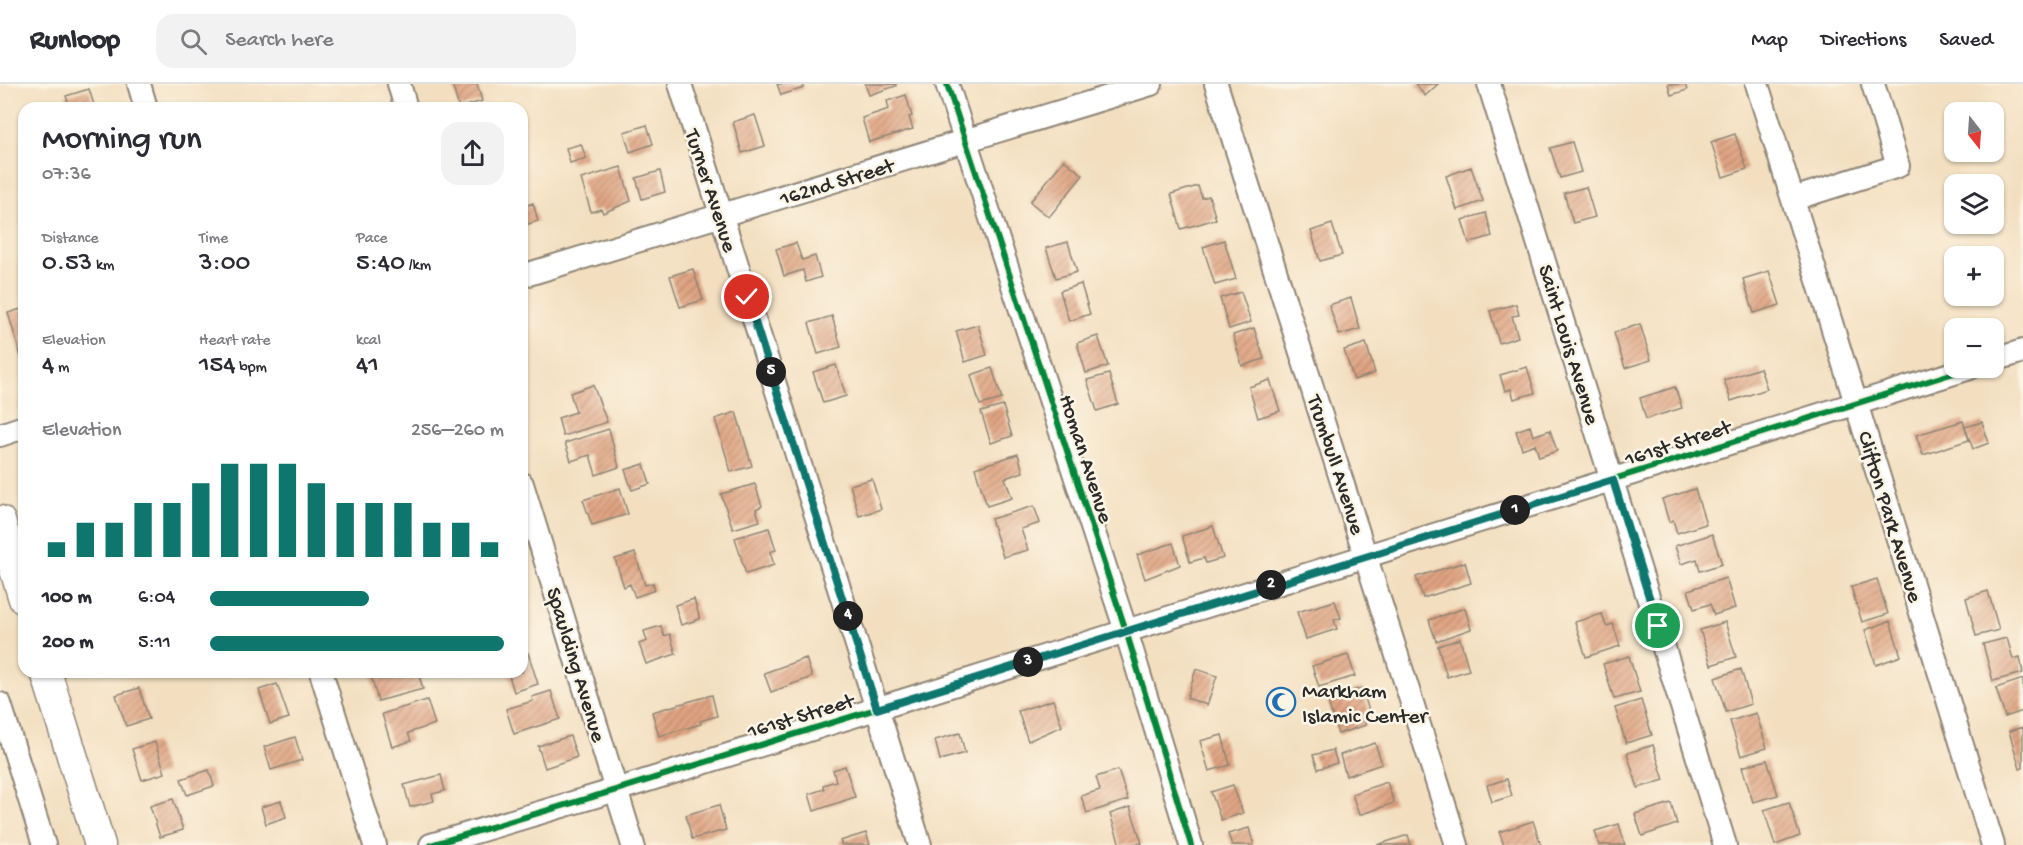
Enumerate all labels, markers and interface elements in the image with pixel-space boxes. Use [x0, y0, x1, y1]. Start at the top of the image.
search box [156, 14, 576, 68]
text: Runloop [30, 25, 120, 58]
icon: search [177, 25, 210, 58]
text: Search here [225, 28, 334, 54]
text: Map [1751, 29, 1788, 54]
text: Directions [1821, 29, 1906, 54]
text: Saved [1939, 29, 1993, 54]
north arrow [1944, 102, 2004, 162]
map controls [1944, 102, 2004, 378]
text: Morning run [42, 122, 202, 160]
button: share [441, 122, 504, 185]
street label: Turner Avenue [677, 125, 741, 257]
street label: 162nd Street [776, 154, 899, 214]
text: 07:36 [42, 164, 91, 187]
button: layers [1944, 174, 2004, 234]
text: Distance [42, 230, 99, 249]
text: Time [199, 230, 228, 249]
text: Pace [356, 230, 387, 249]
button: + [1944, 246, 2004, 306]
text: 0.53 [42, 249, 92, 280]
text: 3:00 [199, 249, 250, 280]
text: 5:40 [356, 249, 405, 280]
text: km [92, 257, 114, 276]
text: /km [405, 257, 431, 276]
street label: Saint Louis Avenue [1530, 262, 1604, 429]
pin [721, 271, 772, 322]
icon: check [730, 280, 763, 313]
button: − [1944, 318, 2004, 378]
text: Elevation [42, 332, 106, 351]
text: Heart rate [199, 332, 271, 351]
text: kcal [356, 332, 381, 351]
text: 4 [42, 351, 54, 382]
text: 154 [199, 351, 235, 382]
text: 41 [356, 351, 379, 382]
pin: 5 [756, 357, 786, 387]
text: m [54, 359, 69, 378]
text: bpm [235, 359, 267, 378]
text: 5 [767, 362, 775, 381]
street label: Trumbull Avenue [1299, 390, 1369, 539]
street label: Homan Avenue [1051, 392, 1117, 527]
street label: 161st Street [1621, 415, 1736, 474]
text: Elevation [42, 420, 122, 443]
text: 256–260 m [411, 420, 504, 443]
street label: Clifton Park Avenue [1850, 428, 1927, 607]
pin: 1 [1500, 495, 1530, 525]
text: 1 [1512, 500, 1518, 519]
pin: 2 [1256, 570, 1286, 600]
text: 2 [1267, 575, 1275, 594]
street label: Spaulding Avenue [538, 585, 610, 746]
text: 100 m [42, 587, 92, 610]
text: 6:04 [138, 587, 175, 610]
pin [1632, 600, 1683, 651]
pin: 4 [833, 601, 863, 631]
text: 4 [844, 606, 852, 625]
icon: arrive [1641, 609, 1674, 642]
text: 200 m [42, 632, 93, 655]
text: 5:11 [138, 632, 171, 655]
pin: 3 [1013, 647, 1043, 677]
text: 3 [1024, 652, 1032, 671]
place label: Markham Islamic Center [1302, 680, 1430, 731]
mosque icon: Markham Islamic Center [1265, 686, 1297, 718]
street label: 161st Street [744, 689, 859, 747]

